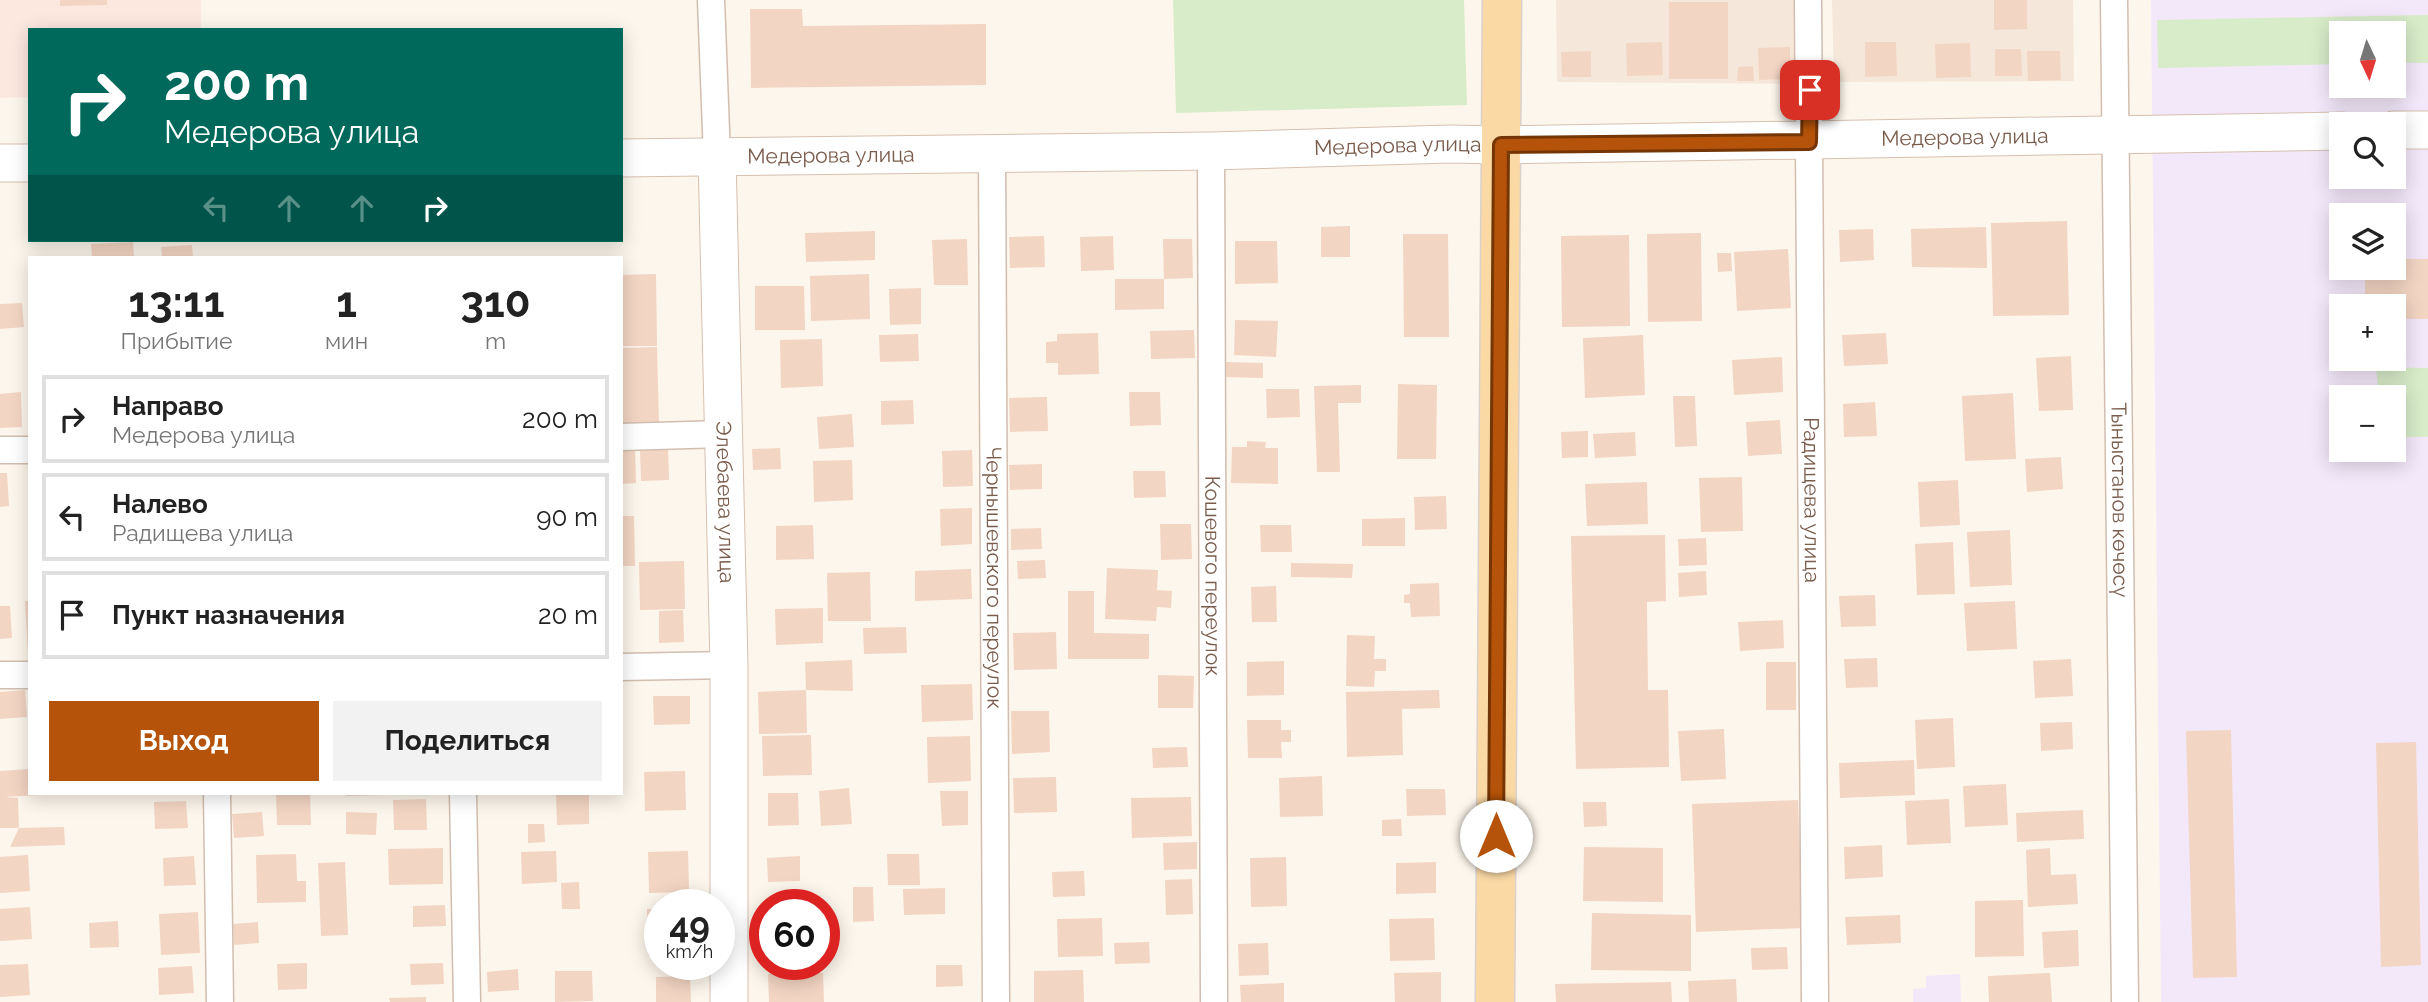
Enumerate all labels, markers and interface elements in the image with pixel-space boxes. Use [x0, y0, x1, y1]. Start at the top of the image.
north arrow [2329, 21, 2406, 98]
map controls [2329, 21, 2406, 462]
text: 200 m [164, 54, 309, 111]
icon: right [49, 56, 140, 147]
pin [1780, 60, 1840, 120]
icon: arrive [1791, 71, 1829, 109]
button: search [2329, 112, 2406, 189]
text: Медерова улица [164, 113, 419, 150]
street label: Медерова улица [1881, 123, 2049, 151]
street label: Медерова улица [1314, 131, 1482, 160]
street label: Медерова улица [747, 142, 915, 169]
icon: left [197, 189, 235, 227]
icon: ahead [270, 189, 308, 227]
icon: ahead [343, 189, 381, 227]
icon: right [416, 189, 454, 227]
button: layers [2329, 203, 2406, 280]
text: 13:11 [128, 278, 224, 327]
text: 1 [336, 278, 357, 327]
text: 310 [461, 278, 531, 327]
button: + [2329, 294, 2406, 371]
text: Прибытие [120, 327, 232, 354]
text: мин [325, 327, 368, 354]
text: m [485, 327, 506, 354]
button: − [2329, 385, 2406, 462]
text: Направо [112, 391, 223, 421]
icon: right [53, 400, 91, 438]
street label: Тыныстанов көчөсү [2106, 402, 2134, 598]
text: 200 m [522, 404, 598, 434]
street label: Радищева улица [1799, 417, 1825, 583]
street label: Элебаева улица [711, 420, 740, 584]
text: Медерова улица [112, 421, 295, 448]
street label: Чернышевского переулок [981, 447, 1008, 709]
street label: Кошевого переулок [1200, 476, 1226, 676]
text: Налево [112, 489, 208, 519]
icon: left [53, 498, 91, 536]
text: 90 m [536, 502, 598, 532]
text: Радищева улица [112, 519, 293, 546]
icon: arrive [53, 596, 91, 634]
text: Пункт назначения [112, 600, 345, 630]
text: 20 m [538, 600, 598, 630]
button: Выход [49, 701, 319, 781]
button: Поделиться [333, 701, 602, 781]
position arrow [1459, 799, 1533, 873]
speed limit sign: 60 [749, 889, 840, 980]
text: 49 [669, 905, 710, 946]
text: km/h [666, 941, 713, 962]

